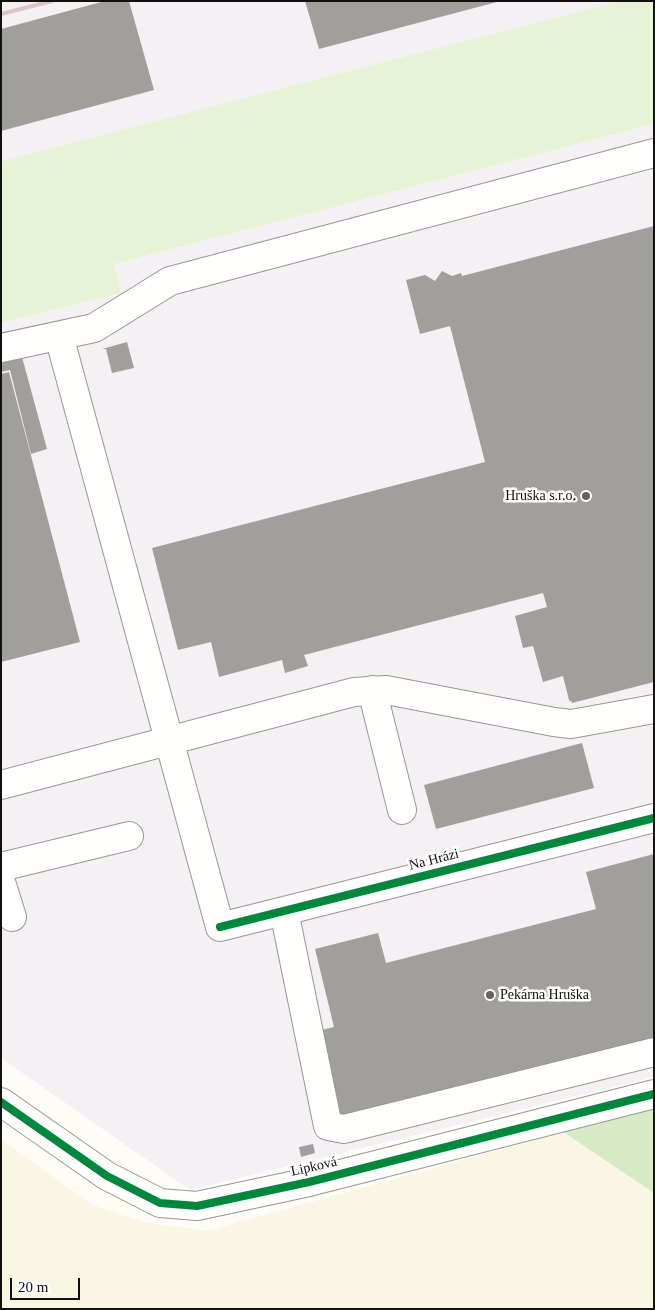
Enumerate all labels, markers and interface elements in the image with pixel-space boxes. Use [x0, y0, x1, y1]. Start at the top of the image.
place label: Hruška s.r.o. [505, 488, 576, 504]
marker: Hruška s.r.o. [580, 490, 592, 502]
street label: Na Hrázi [407, 846, 461, 874]
place label: Pekárna Hruška [500, 987, 589, 1003]
marker: Pekárna Hruška [484, 989, 496, 1001]
street label: Lipková [289, 1154, 339, 1180]
scale bar [12, 1268, 82, 1300]
text: 20 m [18, 1279, 48, 1295]

